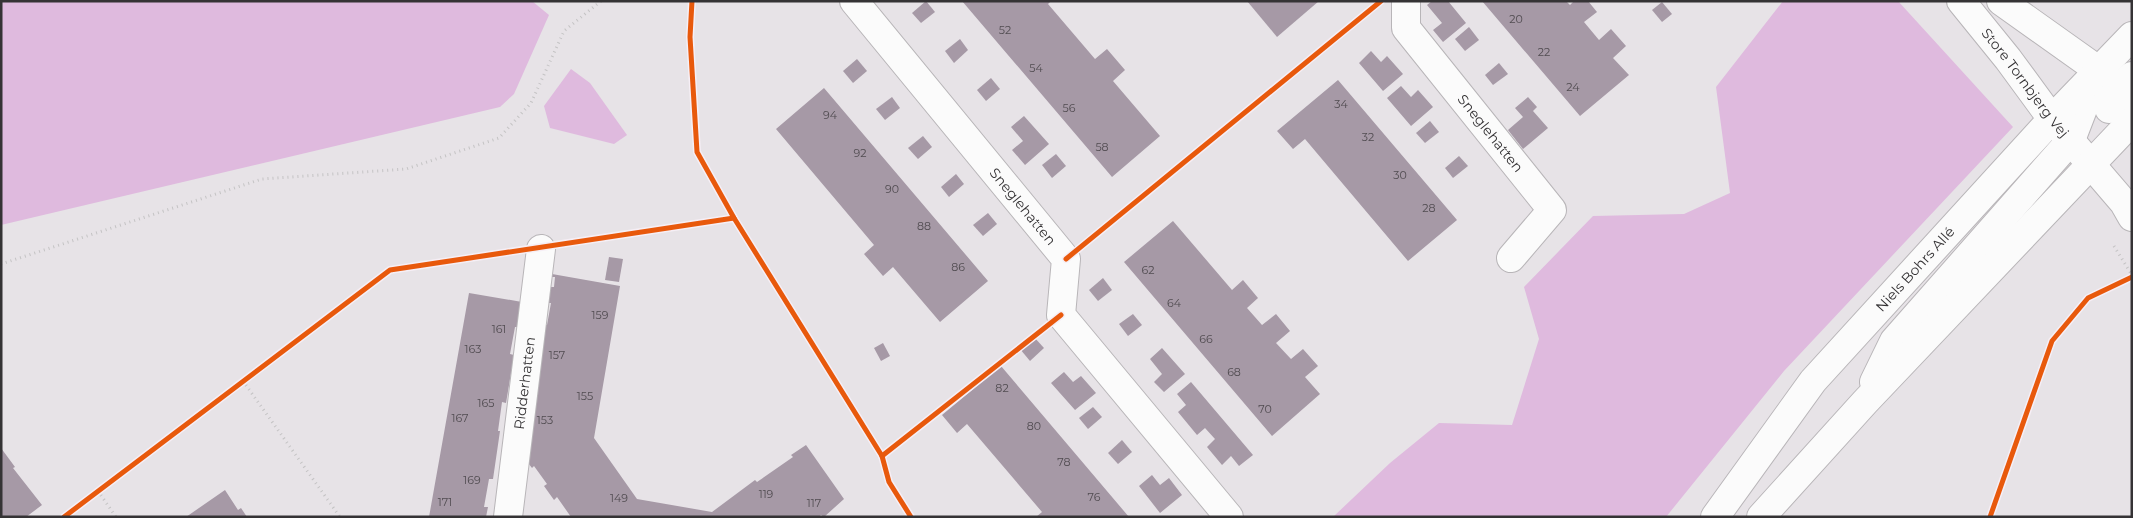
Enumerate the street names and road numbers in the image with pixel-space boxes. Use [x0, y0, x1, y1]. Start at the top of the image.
street label: Store Tornbjerg Vej [1978, 24, 2073, 141]
street label: Sneglehatten [1454, 91, 1527, 176]
street label: Sneglehatten [986, 164, 1060, 249]
street label: Niels Bohrs Allé [1872, 223, 1958, 315]
street label: Ridderhatten [510, 336, 539, 431]

